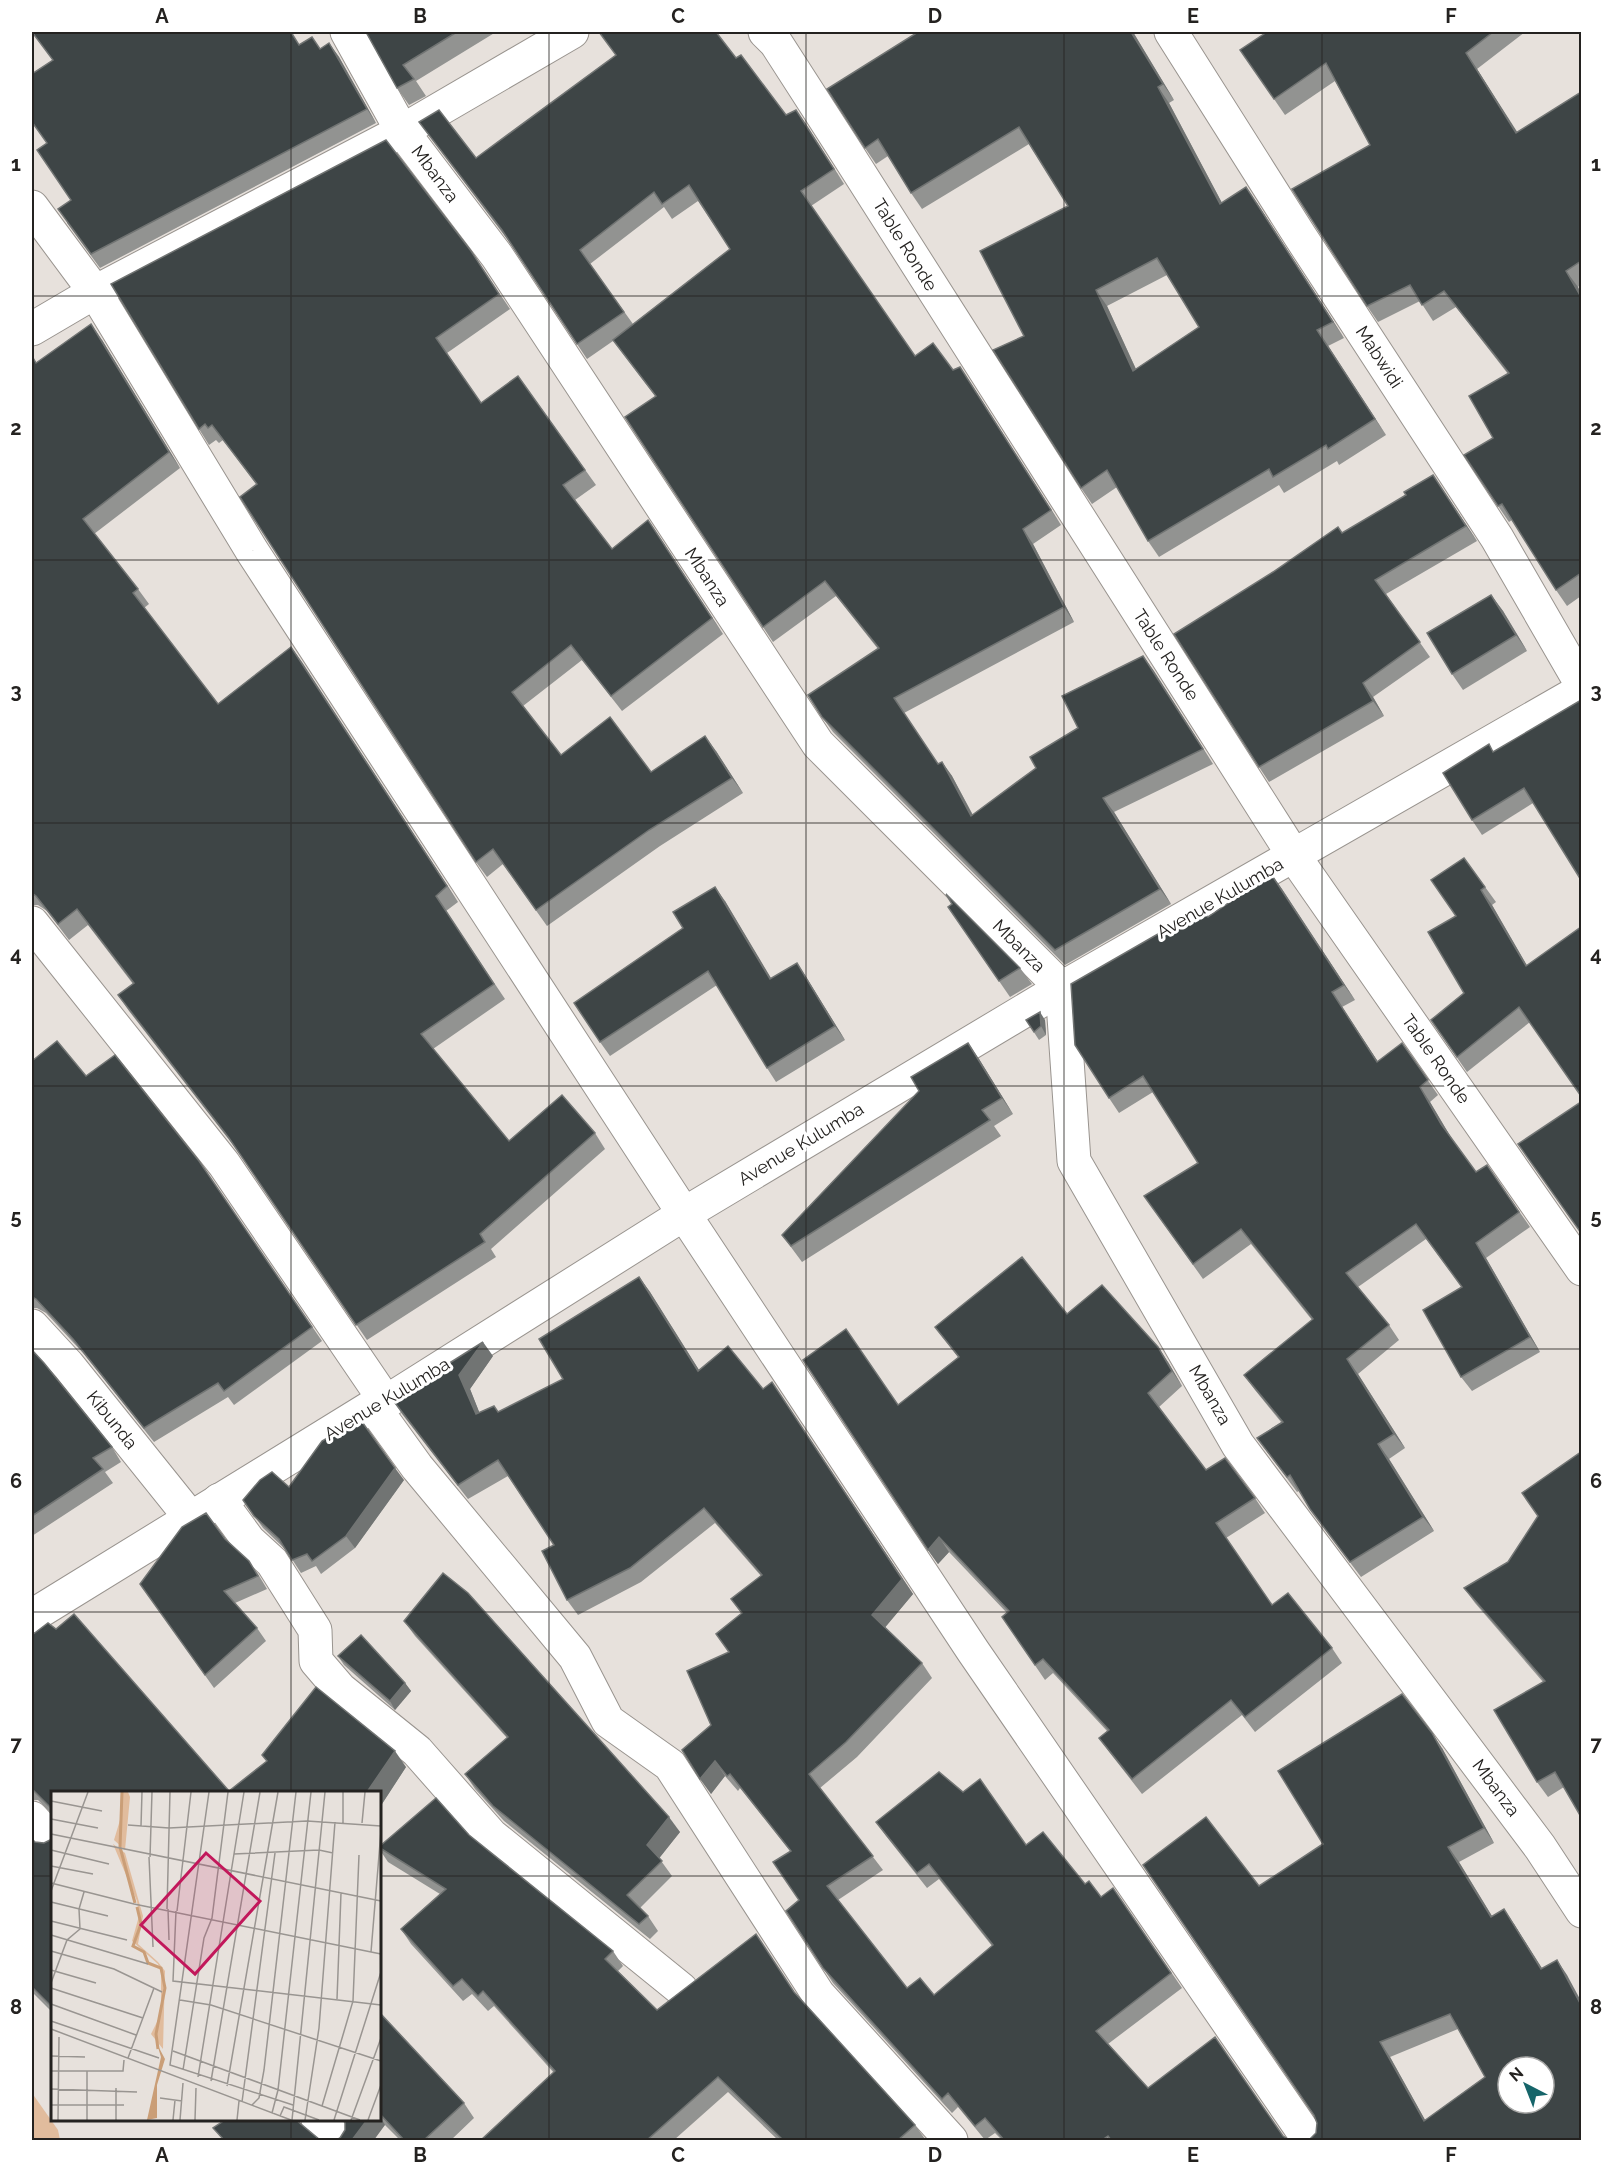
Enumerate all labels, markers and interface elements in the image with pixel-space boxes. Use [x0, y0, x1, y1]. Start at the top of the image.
text: A [155, 4, 169, 28]
text: B [413, 4, 427, 28]
text: C [671, 4, 685, 28]
text: D [928, 4, 942, 28]
text: E [1187, 4, 1199, 28]
text: F [1445, 4, 1457, 28]
street label: Mbanza [407, 141, 464, 206]
text: 1 [11, 152, 21, 176]
text: 1 [1591, 152, 1601, 176]
street label: Table Ronde [869, 195, 942, 295]
street label: Mabwidi [1352, 322, 1407, 392]
text: 2 [10, 416, 22, 440]
text: 2 [1590, 416, 1602, 440]
street label: Mbanza [681, 543, 734, 610]
street label: Table Ronde [1129, 605, 1204, 705]
text: 3 [10, 679, 22, 703]
text: 3 [1590, 679, 1602, 703]
street label: Avenue Kulumba [1153, 853, 1287, 942]
street label: Mbanza [989, 915, 1050, 976]
text: 4 [10, 942, 22, 966]
text: 4 [1590, 942, 1602, 966]
street label: Table Ronde [1398, 1010, 1475, 1108]
street label: Avenue Kulumba [734, 1098, 867, 1189]
text: 5 [10, 1205, 22, 1229]
text: 5 [1590, 1205, 1602, 1229]
street label: Avenue Kulumba [320, 1353, 453, 1444]
street label: Mbanza [1185, 1361, 1236, 1429]
street label: Kibunda [83, 1386, 142, 1453]
text: 6 [10, 1469, 22, 1493]
text: 6 [1590, 1469, 1602, 1493]
text: 7 [10, 1732, 22, 1756]
text: 7 [1590, 1732, 1602, 1756]
street label: Mbanza [1468, 1755, 1525, 1820]
inset map [51, 1791, 381, 2121]
text: 8 [10, 1995, 22, 2019]
text: 8 [1590, 1995, 1602, 2019]
north arrow [1496, 2055, 1556, 2115]
text: N [1505, 2063, 1527, 2085]
text: A [155, 2143, 169, 2167]
text: B [413, 2143, 427, 2167]
text: C [671, 2143, 685, 2167]
text: D [928, 2143, 942, 2167]
text: E [1187, 2143, 1199, 2167]
text: F [1445, 2143, 1457, 2167]

